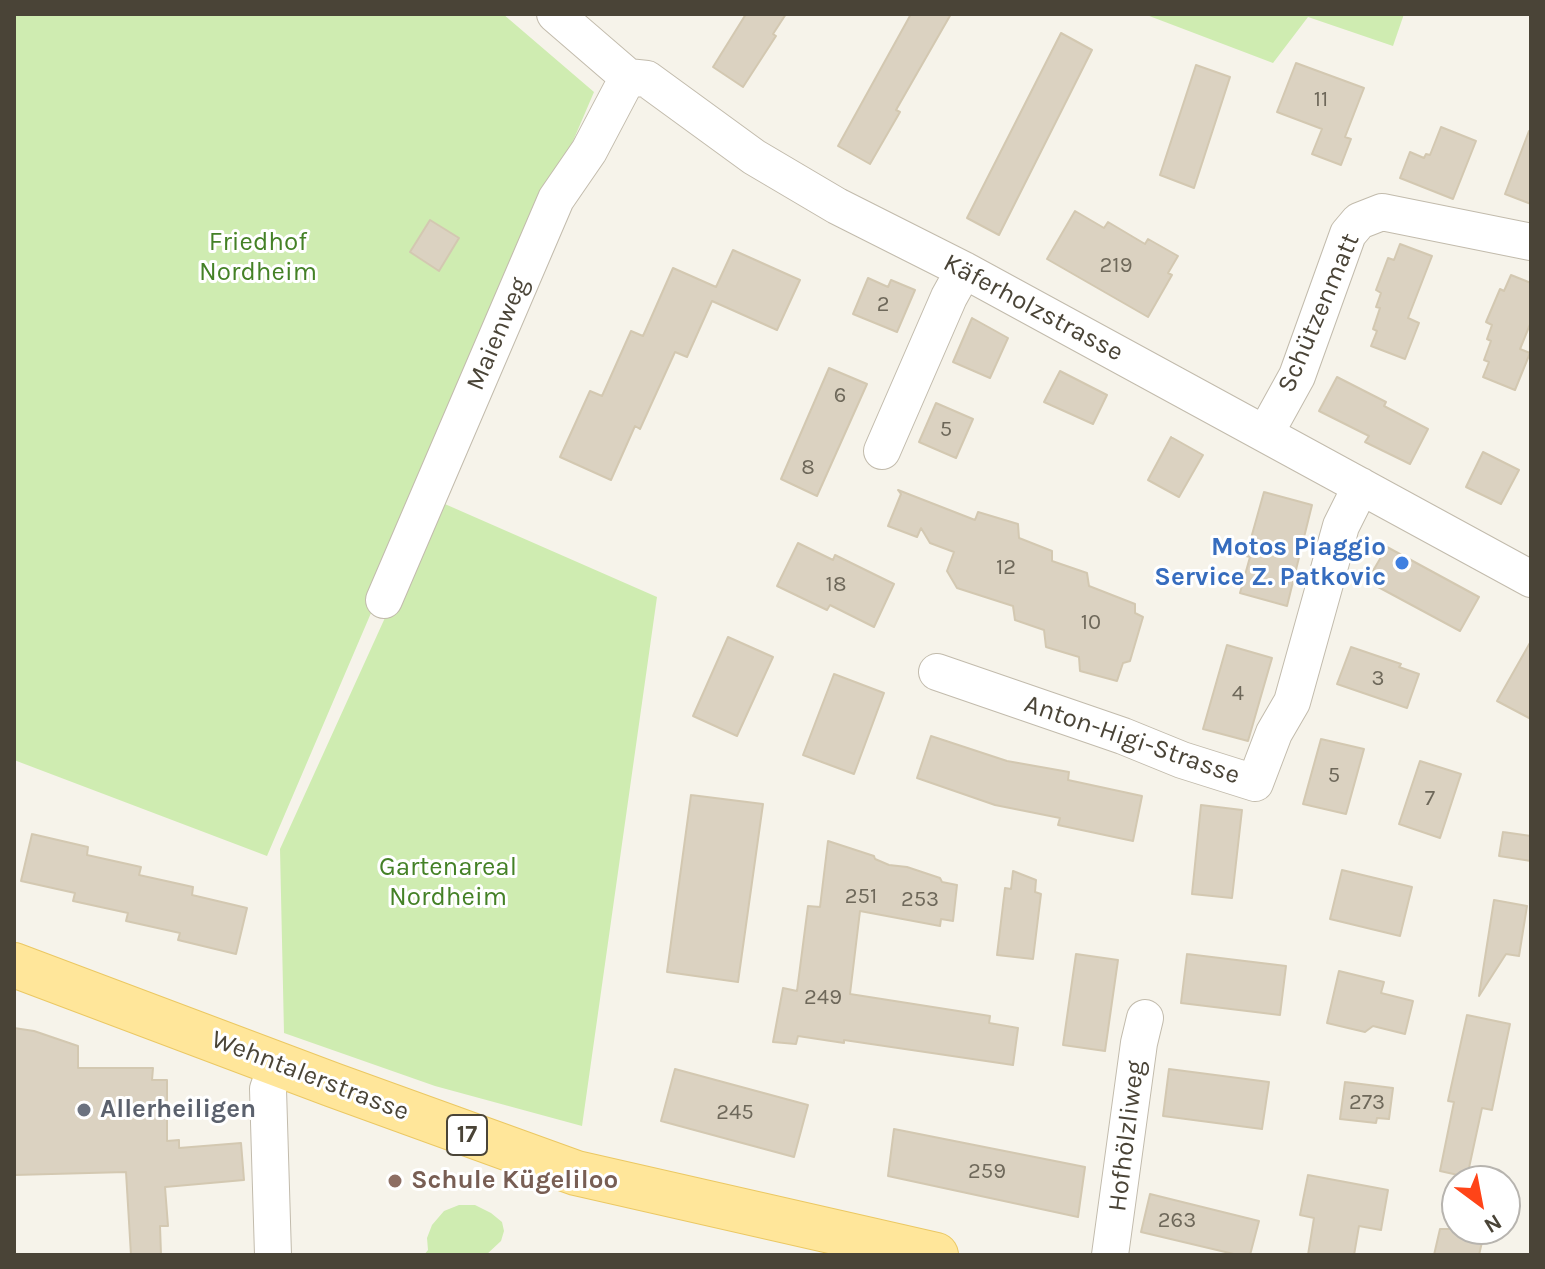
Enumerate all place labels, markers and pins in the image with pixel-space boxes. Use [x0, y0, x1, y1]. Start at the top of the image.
place label: Motos Piaggio Service Z. Patkovic [1154, 532, 1386, 594]
marker: Motos Piaggio Service Z. Patkovic [1393, 554, 1411, 572]
place label: Allerheiligen [100, 1094, 256, 1126]
marker: Allerheiligen [75, 1101, 93, 1119]
place label: Schule Kügeliloo [411, 1165, 618, 1197]
marker: Schule Kügeliloo [386, 1172, 404, 1190]

